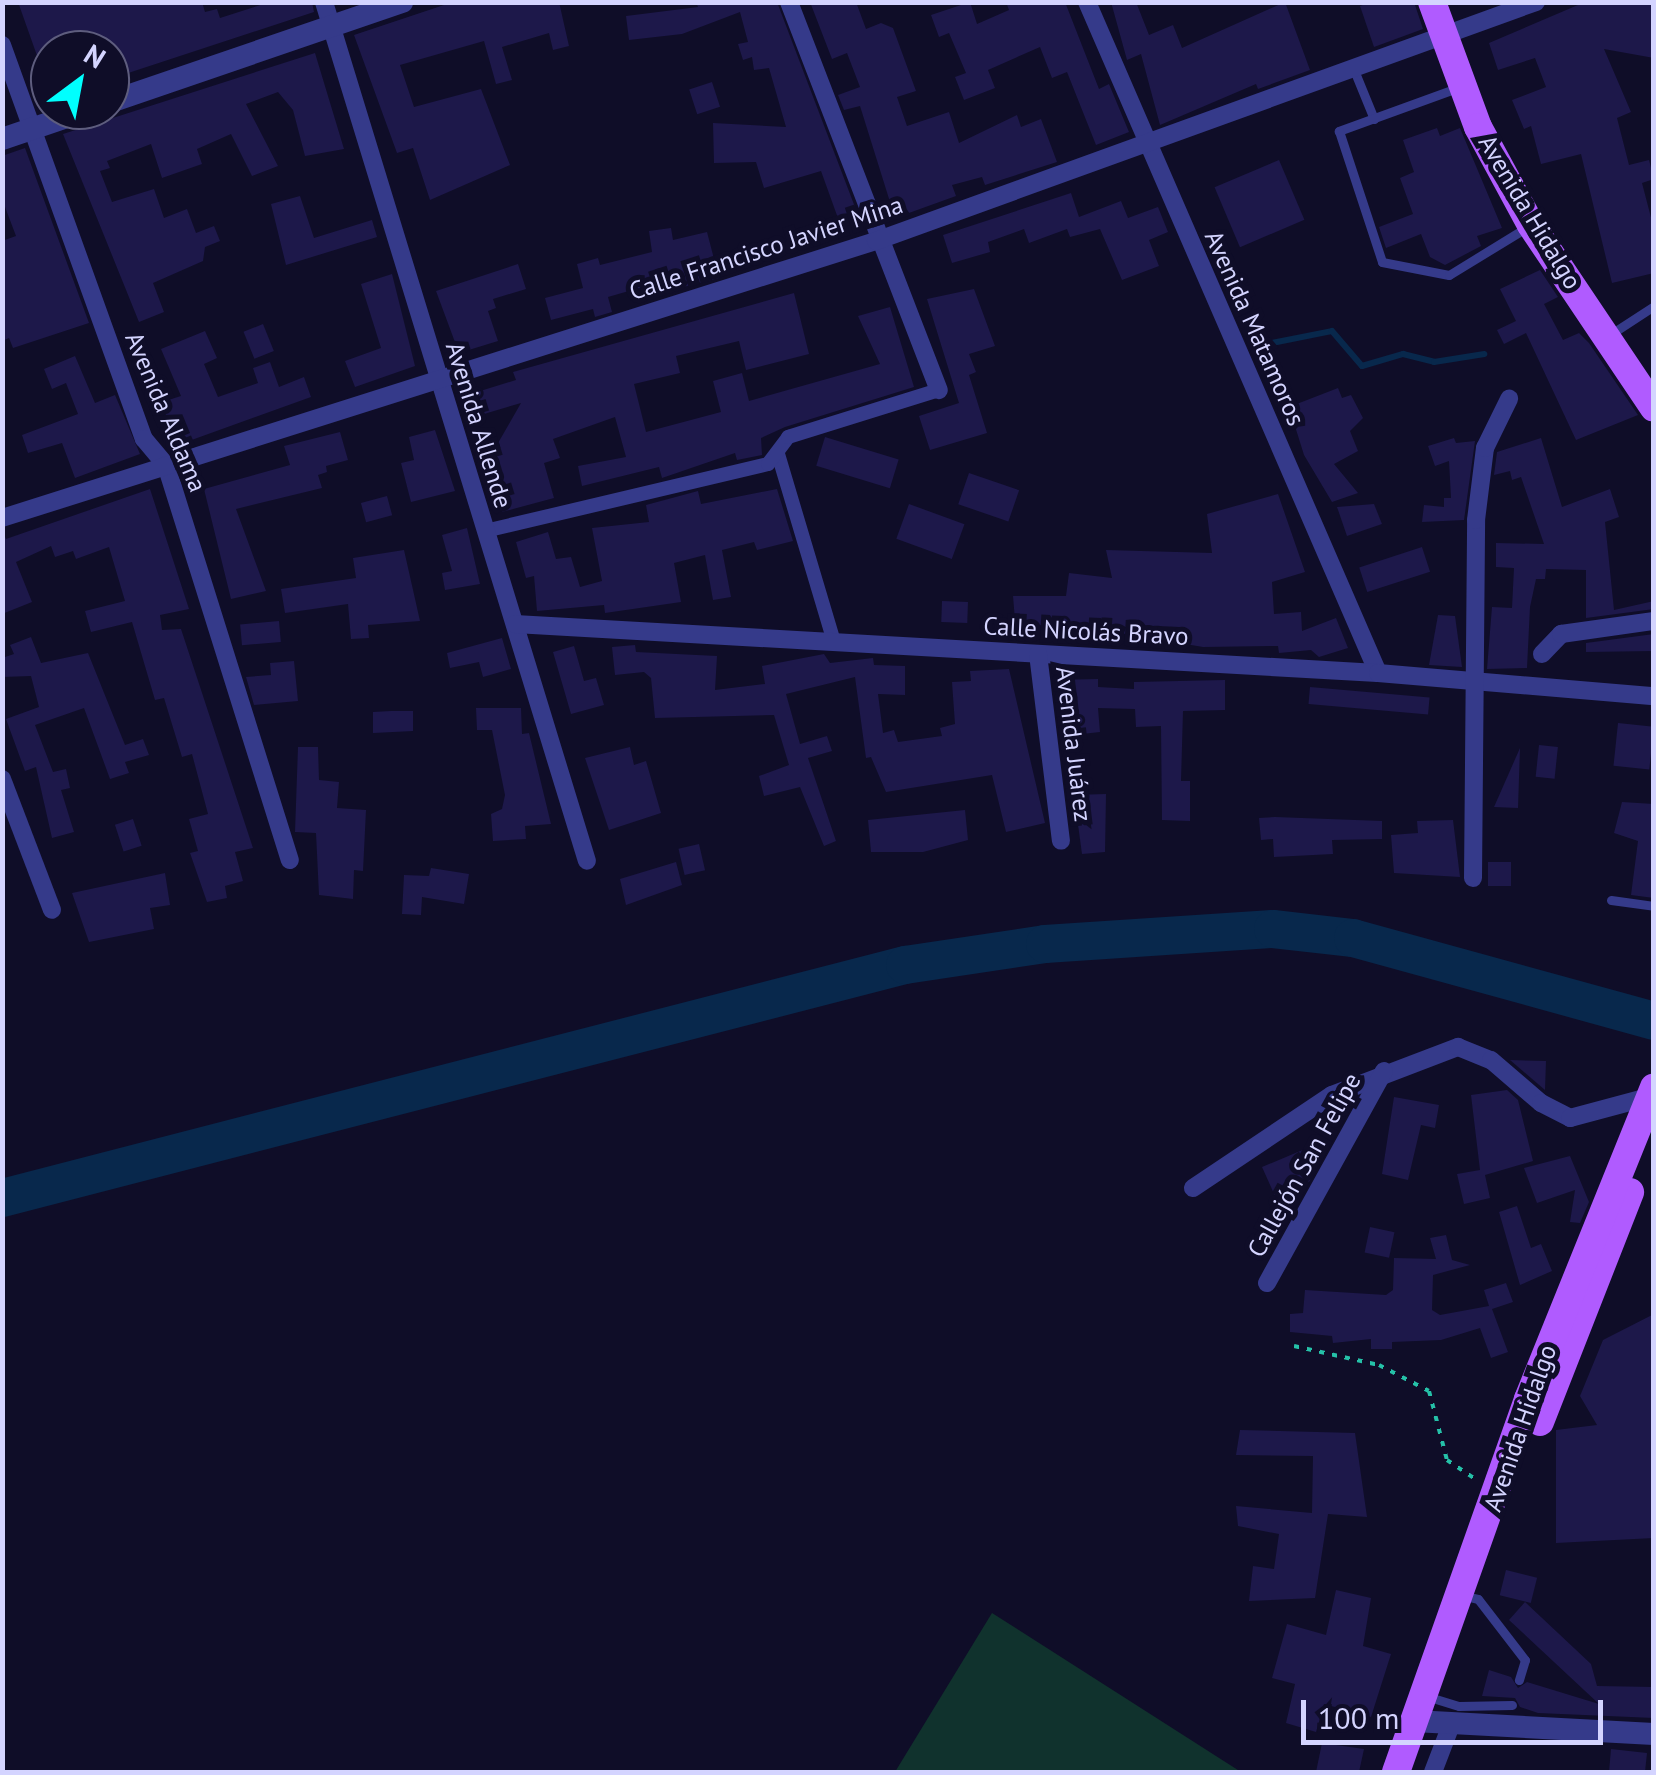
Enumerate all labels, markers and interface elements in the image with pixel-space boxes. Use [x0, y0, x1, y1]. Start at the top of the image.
north arrow [30, 30, 130, 130]
text: N [77, 35, 113, 76]
street label: Avenida Hidalgo [1472, 129, 1588, 295]
street label: Calle Francisco Javier Mina [625, 190, 907, 306]
street label: Avenida Matamoros [1199, 226, 1311, 430]
street label: Avenida Aldama [119, 327, 213, 497]
street label: Avenida Allende [439, 338, 519, 512]
street label: Calle Nicolás Bravo [983, 611, 1189, 651]
street label: Avenida Juárez [1050, 665, 1098, 823]
street label: Callejón San Felipe [1241, 1068, 1367, 1262]
street label: Avenida Hidalgo [1477, 1341, 1563, 1515]
scale bar [1306, 1680, 1608, 1742]
text: 100 m [1318, 1698, 1399, 1737]

